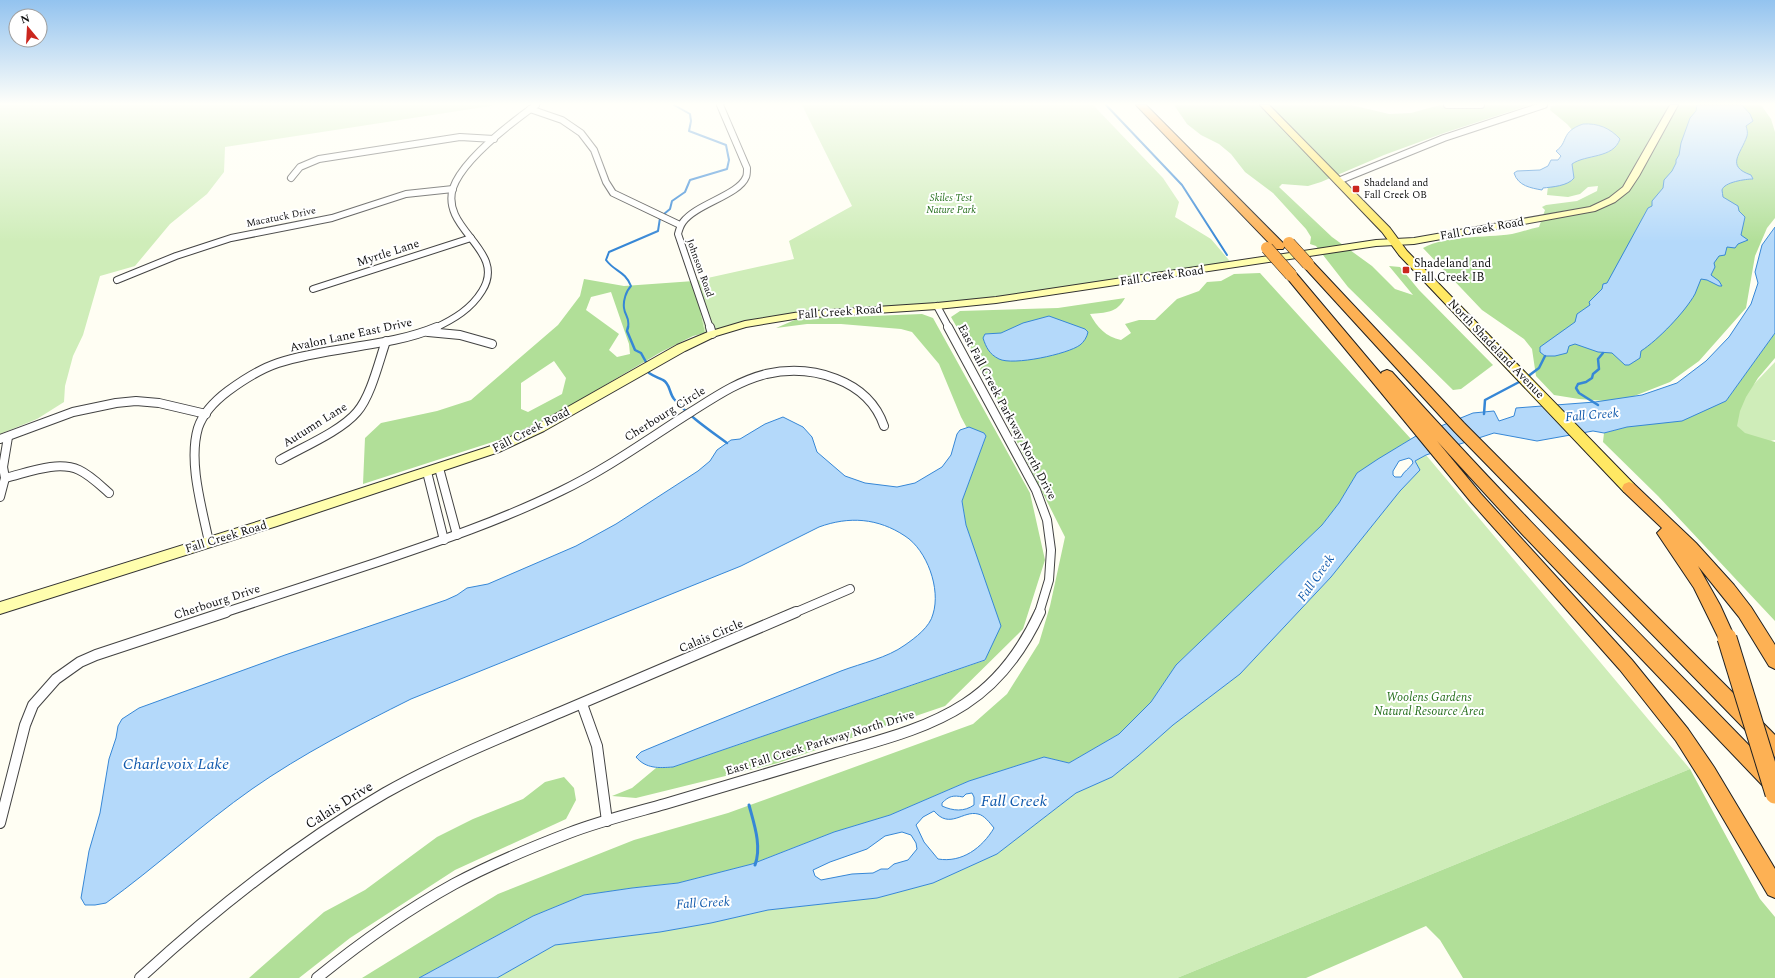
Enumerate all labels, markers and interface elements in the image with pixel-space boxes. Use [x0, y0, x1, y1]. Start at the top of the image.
north arrow [8, 8, 48, 48]
text: N [18, 9, 32, 28]
place label: Shadeland and Fall Creek OB [1364, 175, 1429, 203]
marker: Shadeland and Fall Creek OB [1351, 184, 1361, 194]
park label: Skiles Test Nature Park [926, 190, 976, 218]
street label: Macatuck Drive [245, 202, 317, 232]
street label: Fall Creek Road [1439, 212, 1526, 246]
street label: Myrtle Lane [354, 234, 422, 272]
street label: Johnson Road [682, 236, 718, 300]
place label: Shadeland and Fall Creek IB [1414, 254, 1492, 287]
street label: Fall Creek Road [1119, 261, 1206, 291]
marker: Shadeland and Fall Creek IB [1401, 265, 1411, 275]
street label: North Shadeland Avenue [1443, 295, 1549, 403]
street label: Fall Creek Road [797, 300, 883, 324]
street label: Avalon Lane East Drive [288, 313, 414, 357]
street label: East Fall Creek Parkway North Drive [952, 321, 1062, 503]
street label: Cherbourg Circle [621, 381, 710, 447]
street label: Autumn Lane [279, 397, 351, 452]
street label: Fall Creek Road [489, 402, 573, 458]
water label: Fall Creek [1564, 403, 1620, 427]
street label: Fall Creek Road [183, 515, 270, 558]
water label: Fall Creek [1292, 550, 1340, 606]
street label: Cherbourg Drive [171, 579, 263, 625]
street label: Calais Circle [676, 614, 746, 658]
park label: Woolens Gardens Natural Resource Area [1374, 688, 1484, 721]
street label: East Fall Creek Parkway North Drive [723, 705, 917, 781]
water label: Charlevoix Lake [123, 752, 229, 776]
street label: Calais Drive [301, 776, 377, 834]
water label: Fall Creek [981, 789, 1048, 813]
water label: Fall Creek [676, 892, 730, 914]

